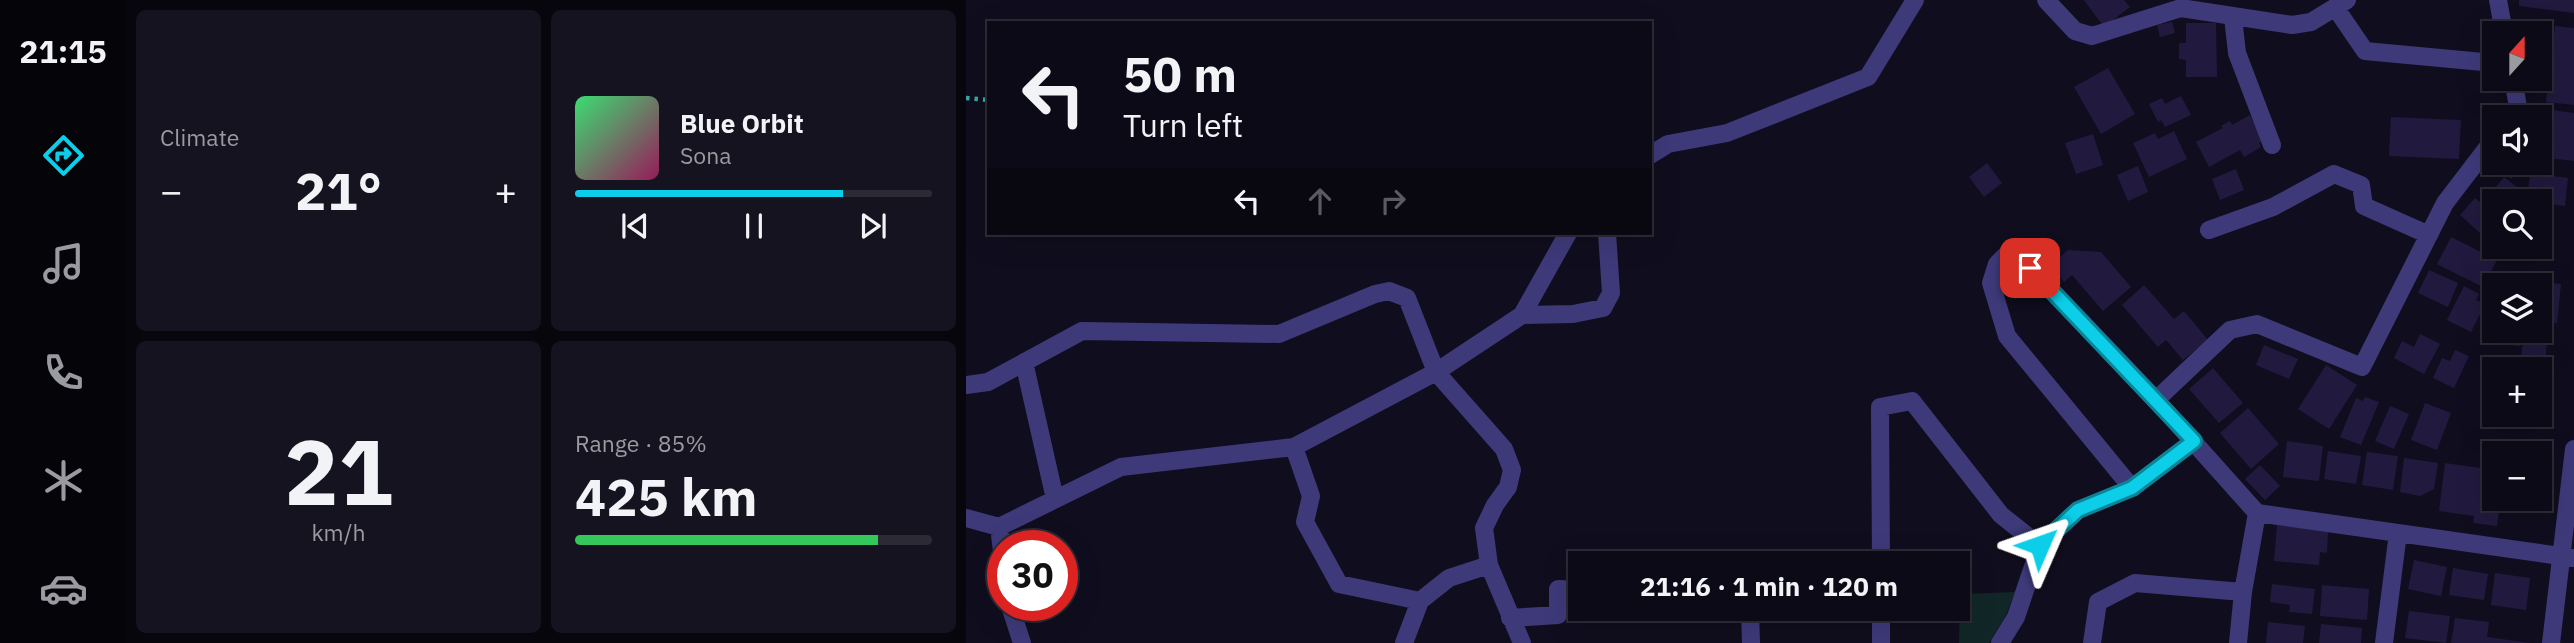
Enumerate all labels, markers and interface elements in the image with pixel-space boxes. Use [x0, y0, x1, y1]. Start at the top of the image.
north arrow [2482, 21, 2552, 91]
map controls [2482, 21, 2552, 511]
text: 21:15 [19, 30, 107, 72]
text: 50 m [1123, 42, 1237, 105]
icon: left [1008, 49, 1099, 140]
text: Turn left [1123, 104, 1243, 146]
button: sound [2482, 105, 2552, 175]
text: Blue Orbit [680, 106, 804, 140]
text: Climate [160, 122, 239, 152]
icon: directions [39, 131, 88, 180]
text: Sona [680, 140, 732, 170]
text: 21° [295, 157, 382, 224]
text: − [160, 166, 183, 215]
text: + [494, 166, 517, 215]
icon: left [1228, 182, 1266, 220]
icon: ahead [1301, 182, 1339, 220]
icon: right [1374, 182, 1412, 220]
button: search [2482, 189, 2552, 259]
icon: previous [616, 207, 654, 245]
icon: pause [735, 207, 773, 245]
icon: next [854, 207, 892, 245]
pin [2000, 238, 2060, 298]
icon: music [39, 239, 88, 288]
icon: arrive [2011, 249, 2049, 287]
button: layers [2482, 273, 2552, 343]
icon: phone [39, 348, 88, 397]
button: + [2482, 357, 2552, 427]
text: 21 [284, 412, 393, 530]
text: Range · 85% [575, 428, 707, 458]
button: − [2482, 441, 2552, 511]
icon: climate [39, 456, 88, 505]
text: 425 km [575, 463, 757, 530]
position arrow [2003, 508, 2077, 582]
text: km/h [311, 517, 366, 547]
speed limit sign: 30 [987, 530, 1078, 621]
icon: car [39, 564, 88, 613]
text: 21:16 · 1 min · 120 m [1640, 569, 1898, 603]

